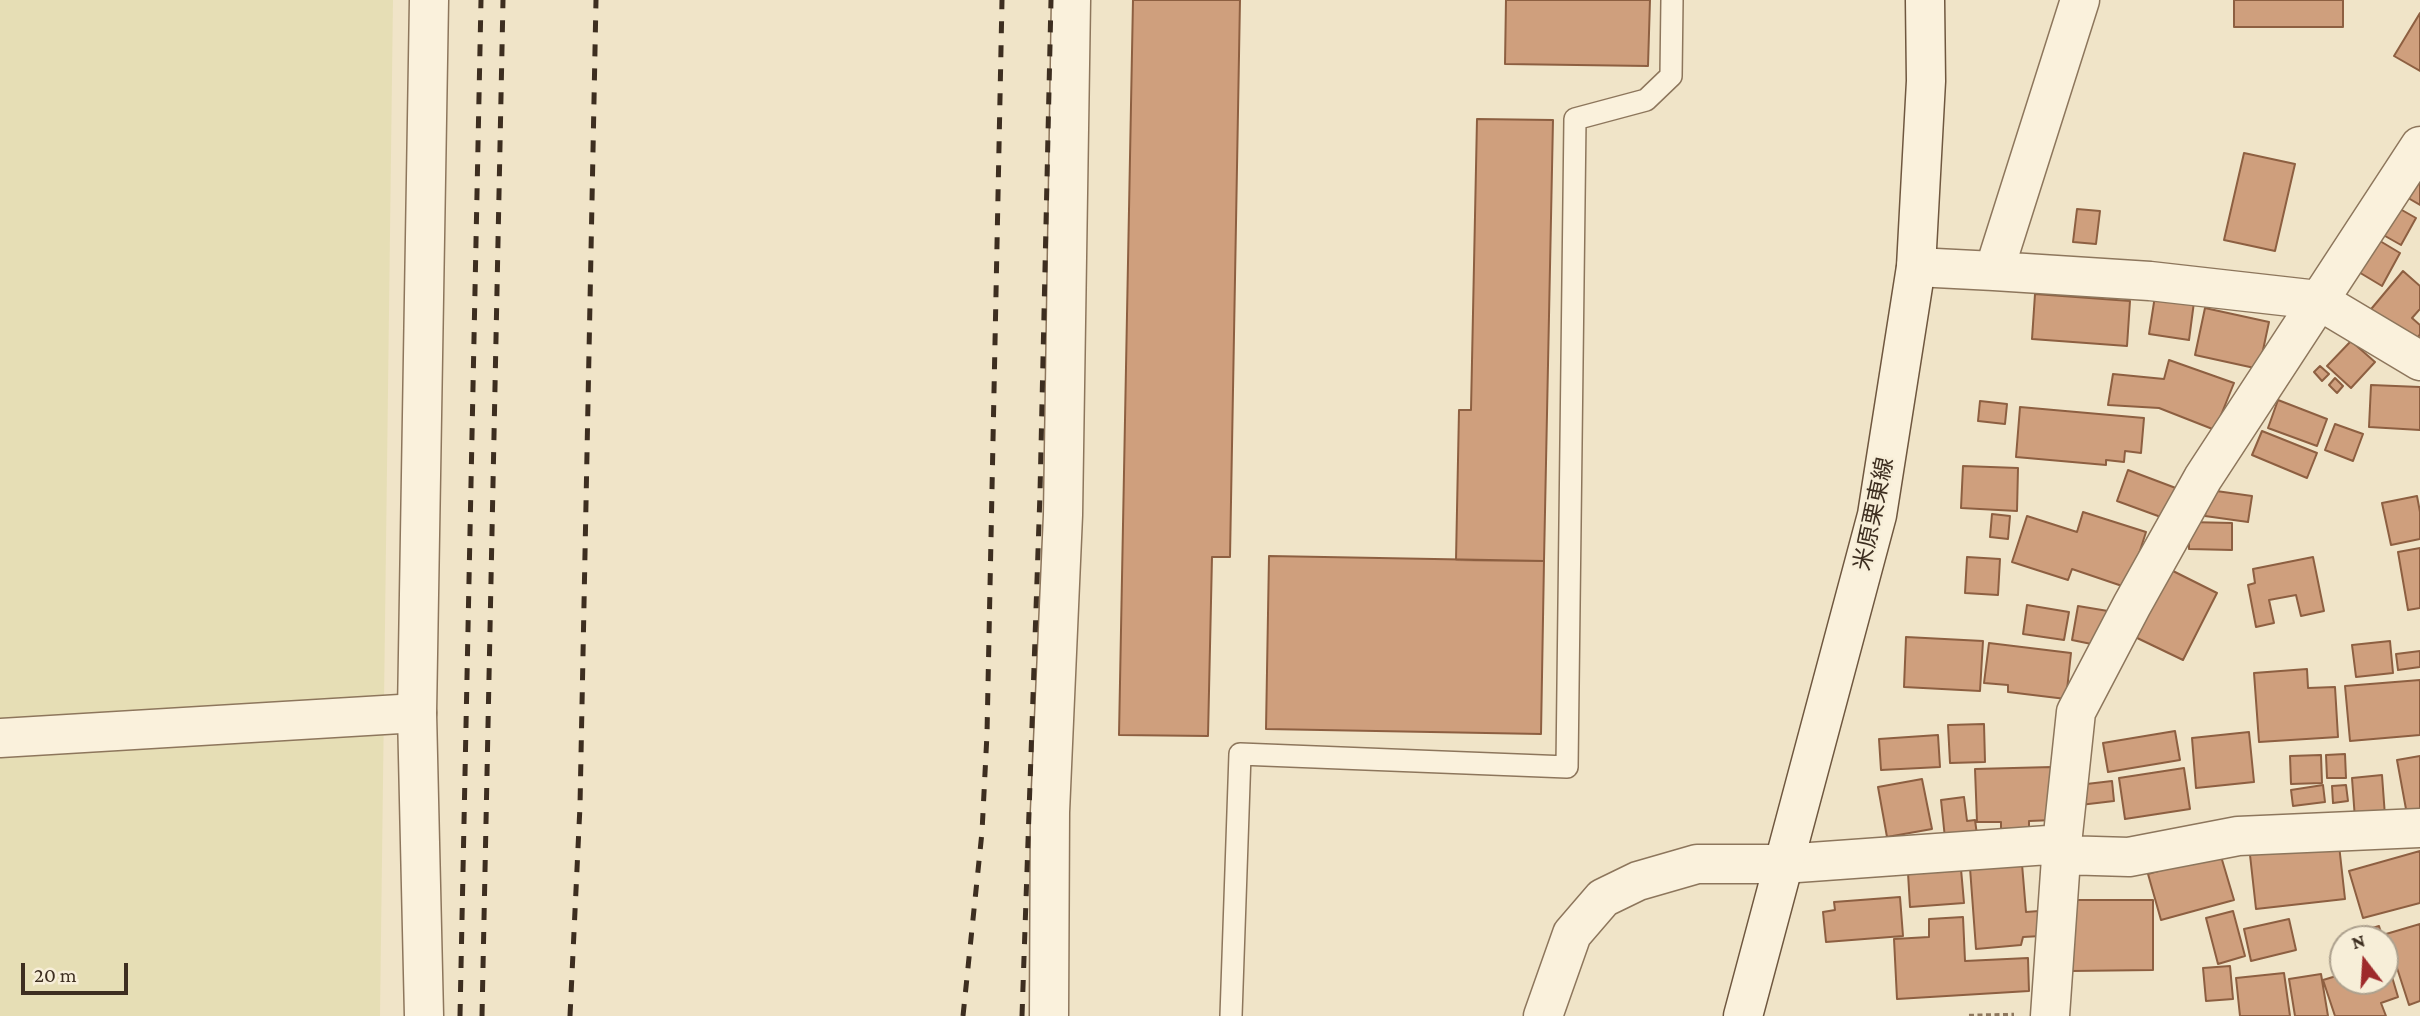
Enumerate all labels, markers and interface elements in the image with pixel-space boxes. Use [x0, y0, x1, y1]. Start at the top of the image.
street label: 米原栗東線 [1849, 455, 1899, 573]
north arrow [2329, 925, 2399, 995]
text: N [2349, 929, 2368, 953]
scale bar [24, 950, 131, 994]
text: 20 m [34, 963, 77, 987]

